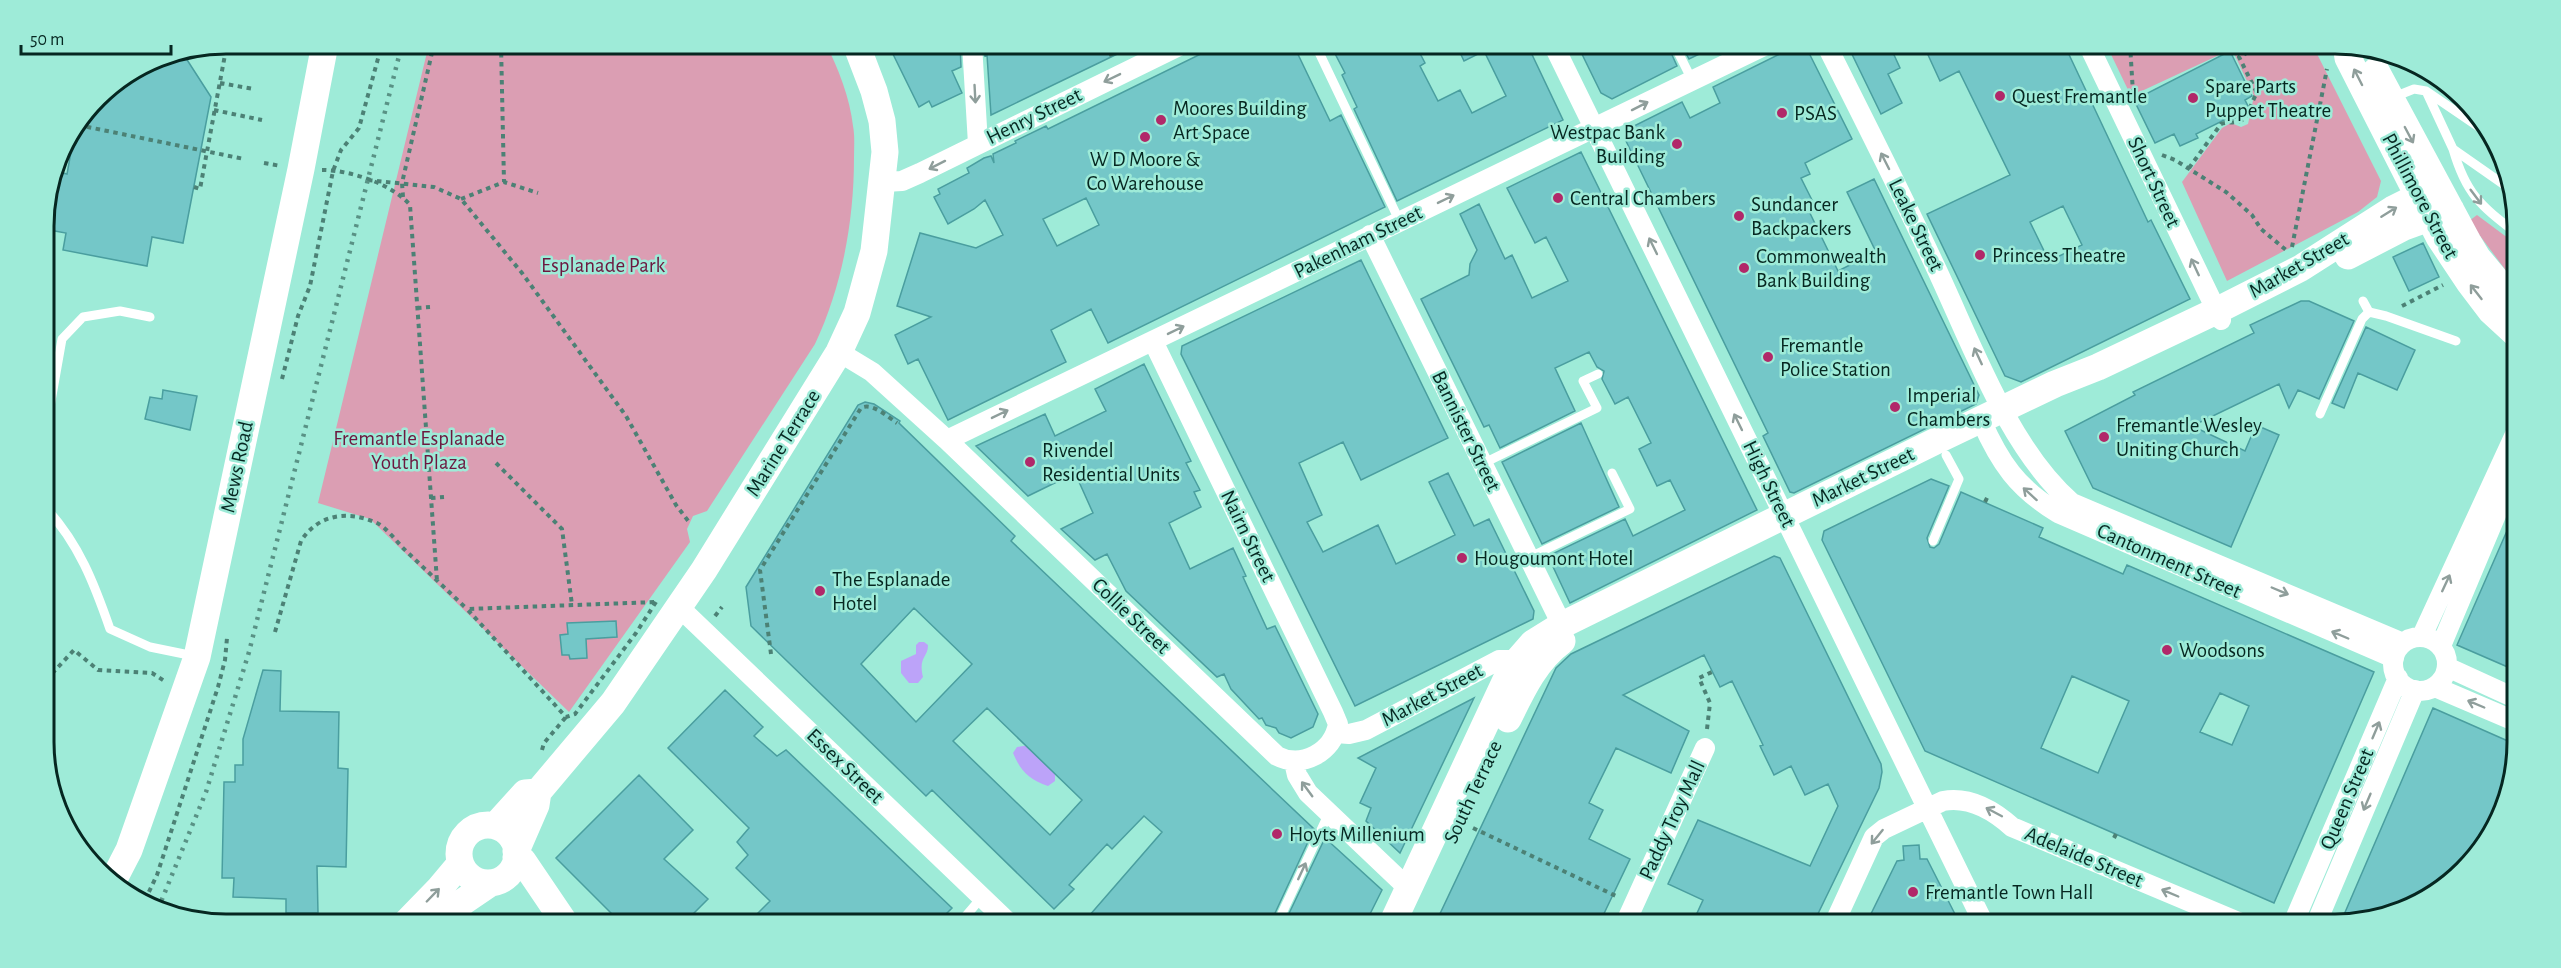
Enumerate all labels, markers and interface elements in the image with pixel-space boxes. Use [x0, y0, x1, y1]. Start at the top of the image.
scale bar [21, 18, 171, 56]
text: 50 m [30, 31, 64, 49]
one-way arrow [2352, 69, 2363, 87]
one-way arrow [1103, 73, 1121, 85]
place label: Spare Parts Puppet Theatre [2205, 76, 2331, 121]
one-way arrow [970, 83, 981, 103]
street label: Henry Street [983, 84, 1085, 148]
place label: Quest Fremantle [2012, 86, 2147, 107]
marker: Quest Fremantle [1993, 89, 2007, 103]
marker: Spare Parts Puppet Theatre [2186, 91, 2200, 105]
place label: Moores Building Art Space [1173, 98, 1307, 143]
one-way arrow [1631, 99, 1649, 111]
place label: PSAS [1794, 103, 1837, 124]
marker: PSAS [1775, 106, 1789, 120]
marker: Moores Building Art Space [1154, 113, 1168, 127]
place label: Westpac Bank Building [1550, 122, 1666, 167]
one-way arrow [2404, 126, 2415, 144]
marker: W D Moore & Co Warehouse [1138, 130, 1152, 144]
street label: Phillimore Street [2378, 130, 2462, 262]
street label: Short Street [2124, 134, 2184, 231]
marker: Westpac Bank Building [1670, 137, 1684, 151]
place label: W D Moore & Co Warehouse [1086, 149, 1204, 194]
one-way arrow [1878, 153, 1890, 171]
one-way arrow [928, 159, 946, 171]
street label: Leake Street [1885, 176, 1947, 275]
place label: Central Chambers [1570, 188, 1716, 209]
one-way arrow [2469, 189, 2482, 205]
marker: Central Chambers [1551, 191, 1565, 205]
one-way arrow [1436, 193, 1454, 205]
place label: Sundancer Backpackers [1751, 194, 1852, 239]
street label: Pakenham Street [1291, 202, 1426, 282]
one-way arrow [2380, 205, 2397, 217]
marker: Sundancer Backpackers [1732, 209, 1746, 223]
street label: Market Street [2246, 228, 2353, 302]
one-way arrow [1647, 238, 1658, 256]
place label: Princess Theatre [1992, 245, 2126, 266]
place label: Commonwealth Bank Building [1756, 246, 1887, 291]
marker: Princess Theatre [1973, 248, 1987, 262]
park label: Esplanade Park [541, 255, 665, 276]
one-way arrow [2188, 259, 2200, 277]
marker: Commonwealth Bank Building [1737, 261, 1751, 275]
one-way arrow [2470, 284, 2483, 300]
one-way arrow [1166, 323, 1184, 335]
place label: Fremantle Police Station [1780, 335, 1891, 380]
one-way arrow [1971, 348, 1983, 366]
marker: Fremantle Police Station [1761, 350, 1775, 364]
street label: Bannister Street [1428, 368, 1504, 495]
place label: Imperial Chambers [1907, 385, 1990, 430]
street label: Marine Terrace [742, 386, 824, 500]
marker: Imperial Chambers [1888, 400, 1902, 414]
one-way arrow [991, 408, 1009, 420]
one-way arrow [1732, 413, 1744, 431]
place label: Fremantle Wesley Uniting Church [2116, 415, 2262, 460]
street label: Mews Road [217, 419, 257, 515]
park label: Fremantle Esplanade Youth Plaza [333, 428, 505, 473]
marker: Fremantle Wesley Uniting Church [2097, 430, 2111, 444]
street label: High Street [1739, 437, 1799, 531]
place label: Rivendel Residential Units [1042, 440, 1180, 485]
street label: Market Street [1808, 443, 1918, 511]
marker: Rivendel Residential Units [1023, 455, 1037, 469]
street label: Nairn Street [1217, 487, 1279, 585]
one-way arrow [2023, 487, 2038, 501]
street label: Cantonment Street [2094, 520, 2244, 602]
place label: Hougoumont Hotel [1474, 548, 1633, 569]
marker: Hougoumont Hotel [1455, 551, 1469, 565]
place label: The Esplanade Hotel [832, 569, 950, 614]
street label: Collie Street [1088, 574, 1174, 658]
one-way arrow [2441, 575, 2452, 593]
marker: The Esplanade Hotel [813, 584, 827, 598]
one-way arrow [2271, 586, 2289, 597]
one-way arrow [2331, 629, 2350, 640]
place label: Woodsons [2179, 640, 2265, 661]
marker: Woodsons [2160, 643, 2174, 657]
street label: Market Street [1378, 659, 1486, 730]
one-way arrow [2467, 698, 2486, 709]
one-way arrow [2371, 721, 2382, 740]
street label: Essex Street [803, 725, 888, 808]
street label: South Terrace [1440, 737, 1506, 847]
street label: Queen Street [2316, 745, 2378, 852]
street label: Paddy Troy Mall [1635, 757, 1709, 883]
one-way arrow [1301, 782, 1313, 798]
one-way arrow [2361, 792, 2372, 811]
one-way arrow [1985, 806, 2003, 818]
street label: Adelaide Street [2022, 823, 2146, 891]
place label: Hoyts Millenium [1289, 824, 1425, 845]
marker: Hoyts Millenium [1270, 827, 1284, 841]
one-way arrow [1871, 829, 1884, 845]
one-way arrow [1296, 863, 1308, 881]
place label: Fremantle Town Hall [1925, 882, 2093, 903]
marker: Fremantle Town Hall [1906, 885, 1920, 899]
one-way arrow [2161, 887, 2179, 898]
one-way arrow [426, 888, 440, 903]

